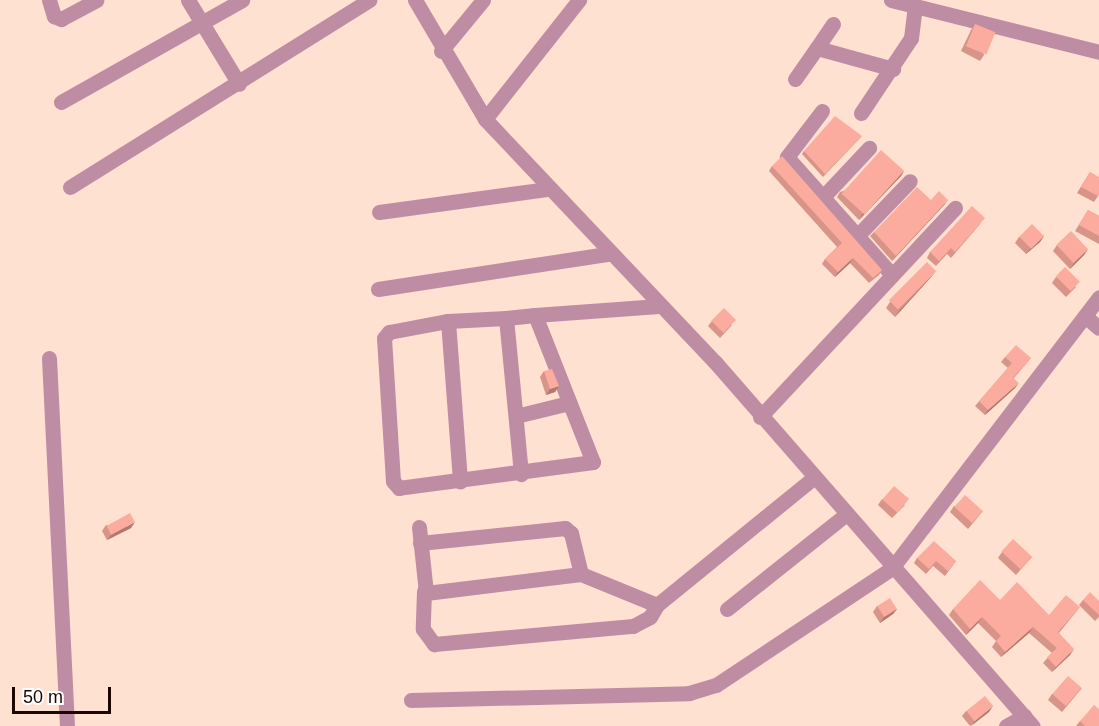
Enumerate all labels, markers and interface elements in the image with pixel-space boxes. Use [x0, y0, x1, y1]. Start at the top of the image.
scale bar [15, 675, 114, 713]
text: 50 m [23, 687, 63, 707]

